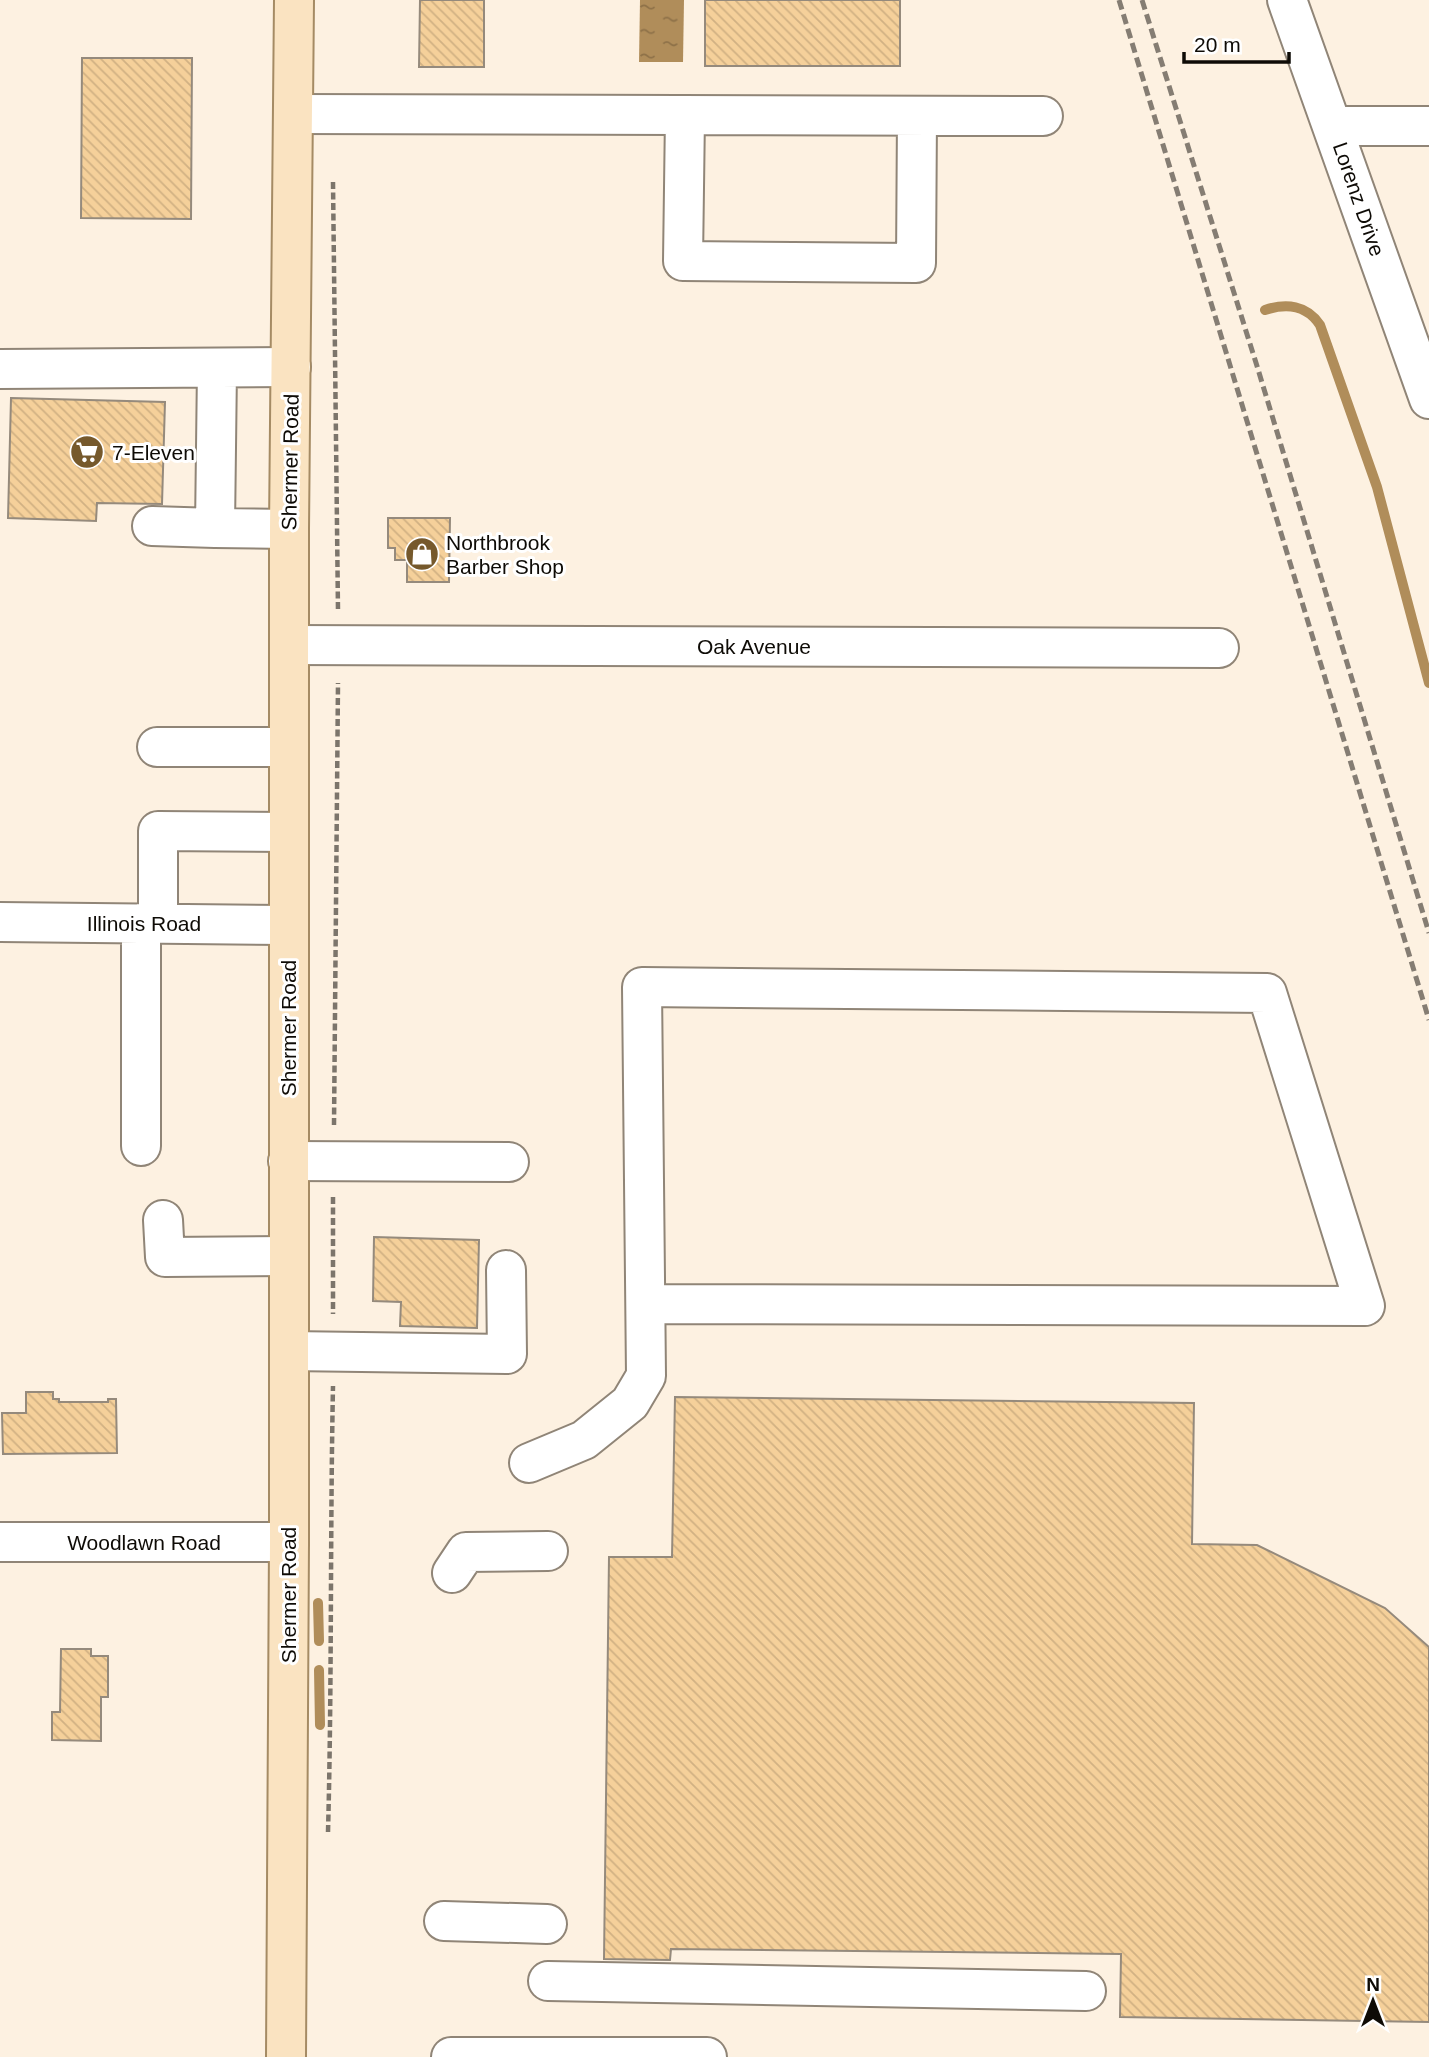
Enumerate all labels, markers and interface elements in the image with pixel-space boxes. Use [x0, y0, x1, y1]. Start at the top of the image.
scale bar [1184, 21, 1289, 65]
text: 20 m [1194, 33, 1241, 56]
street label: Lorenz Drive [1329, 139, 1389, 259]
street label: Shermer Road [277, 394, 303, 530]
supermarket icon: 7-Eleven [68, 433, 106, 471]
place label: 7-Eleven [112, 441, 195, 464]
place label: Northbrook Barber Shop [446, 531, 564, 578]
shop icon: Northbrook Barber Shop [403, 535, 441, 573]
street label: Oak Avenue [697, 635, 811, 658]
street label: Illinois Road [87, 912, 201, 935]
street label: Shermer Road [277, 960, 300, 1096]
street label: Shermer Road [277, 1527, 300, 1663]
street label: Woodlawn Road [67, 1531, 221, 1554]
north arrow [1338, 1966, 1408, 2036]
text: N [1366, 1974, 1380, 1995]

